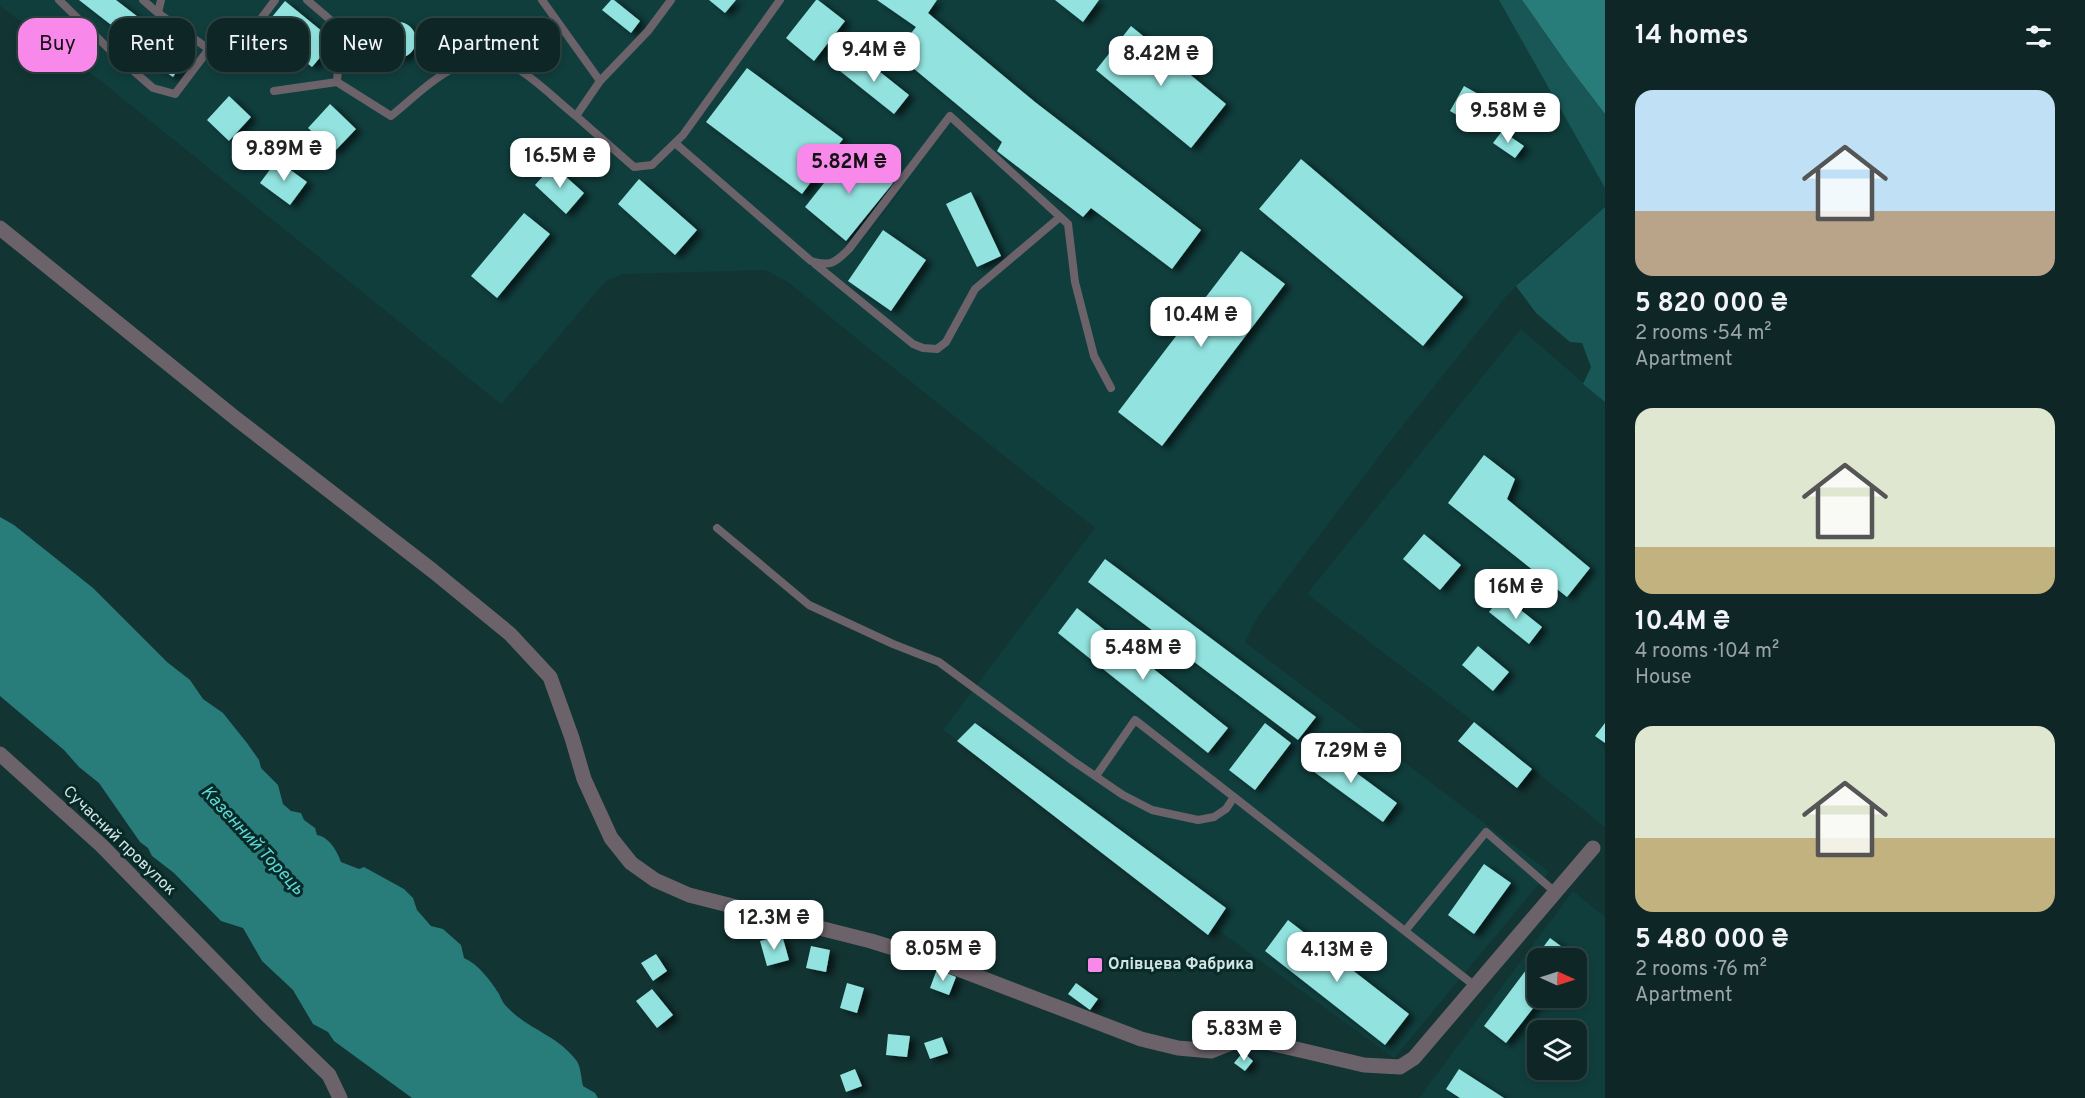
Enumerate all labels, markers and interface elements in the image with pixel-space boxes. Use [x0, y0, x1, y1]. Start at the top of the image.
chip: Buy [18, 18, 97, 72]
chip: Rent [109, 18, 195, 72]
chip: Filters [207, 18, 309, 72]
chip: New [321, 18, 404, 72]
chip: Apartment [416, 18, 560, 72]
text: 14 homes [1635, 20, 1749, 53]
icon: filters [2022, 20, 2055, 53]
pin: 9.4M ₴ [825, 32, 923, 83]
pin: 8.42M ₴ [1106, 36, 1216, 87]
text: 9.4M ₴ [842, 38, 906, 64]
text: 8.42M ₴ [1123, 42, 1199, 68]
pin: 9.58M ₴ [1453, 93, 1563, 144]
text: 9.58M ₴ [1470, 99, 1546, 125]
icon: home [1791, 129, 1899, 237]
pin: 9.89M ₴ [229, 131, 339, 182]
text: 9.89M ₴ [246, 137, 322, 163]
pin: 16.5M ₴ [505, 138, 615, 189]
text: 16.5M ₴ [524, 144, 596, 170]
pin: 5.82M ₴ [794, 144, 904, 195]
text: 5.82M ₴ [811, 150, 887, 176]
text: 5 820 000 ₴ [1635, 288, 1788, 321]
pin: 10.4M ₴ [1146, 297, 1256, 348]
text: 10.4M ₴ [1164, 303, 1238, 329]
text: 2 rooms · 54 m² [1635, 321, 1772, 347]
text: Apartment [1635, 347, 1733, 373]
icon: home [1791, 447, 1899, 555]
pin: 16M ₴ [1474, 569, 1558, 620]
text: 16M ₴ [1489, 575, 1543, 601]
text: 10.4M ₴ [1635, 606, 1730, 639]
pin: 5.48M ₴ [1088, 630, 1198, 681]
text: 5.48M ₴ [1105, 636, 1181, 662]
text: 4 rooms · 104 m² [1635, 639, 1779, 665]
text: House [1635, 665, 1691, 691]
pin: 7.29M ₴ [1296, 733, 1406, 784]
text: 7.29M ₴ [1315, 739, 1387, 765]
icon: home [1791, 765, 1899, 873]
water label: Казенний Торець [195, 781, 309, 901]
street label: Сучасний провулок [58, 782, 180, 900]
pin: 12.3M ₴ [719, 900, 829, 951]
text: 12.3M ₴ [738, 906, 810, 932]
text: 5 480 000 ₴ [1635, 924, 1789, 957]
pin: 8.05M ₴ [888, 931, 998, 982]
pin: 4.13M ₴ [1282, 932, 1392, 983]
text: 8.05M ₴ [905, 937, 981, 963]
text: 4.13M ₴ [1301, 938, 1373, 964]
north arrow [1527, 948, 1587, 1008]
map controls [1527, 948, 1587, 1080]
place label: Олівцева Фабрика [1108, 955, 1254, 975]
marker: Олівцева Фабрика [1086, 956, 1104, 974]
text: 2 rooms · 76 m² [1635, 957, 1767, 983]
text: Apartment [1635, 983, 1733, 1009]
pin: 5.83M ₴ [1189, 1011, 1299, 1062]
text: 5.83M ₴ [1206, 1017, 1282, 1043]
button: layers [1527, 1020, 1587, 1080]

